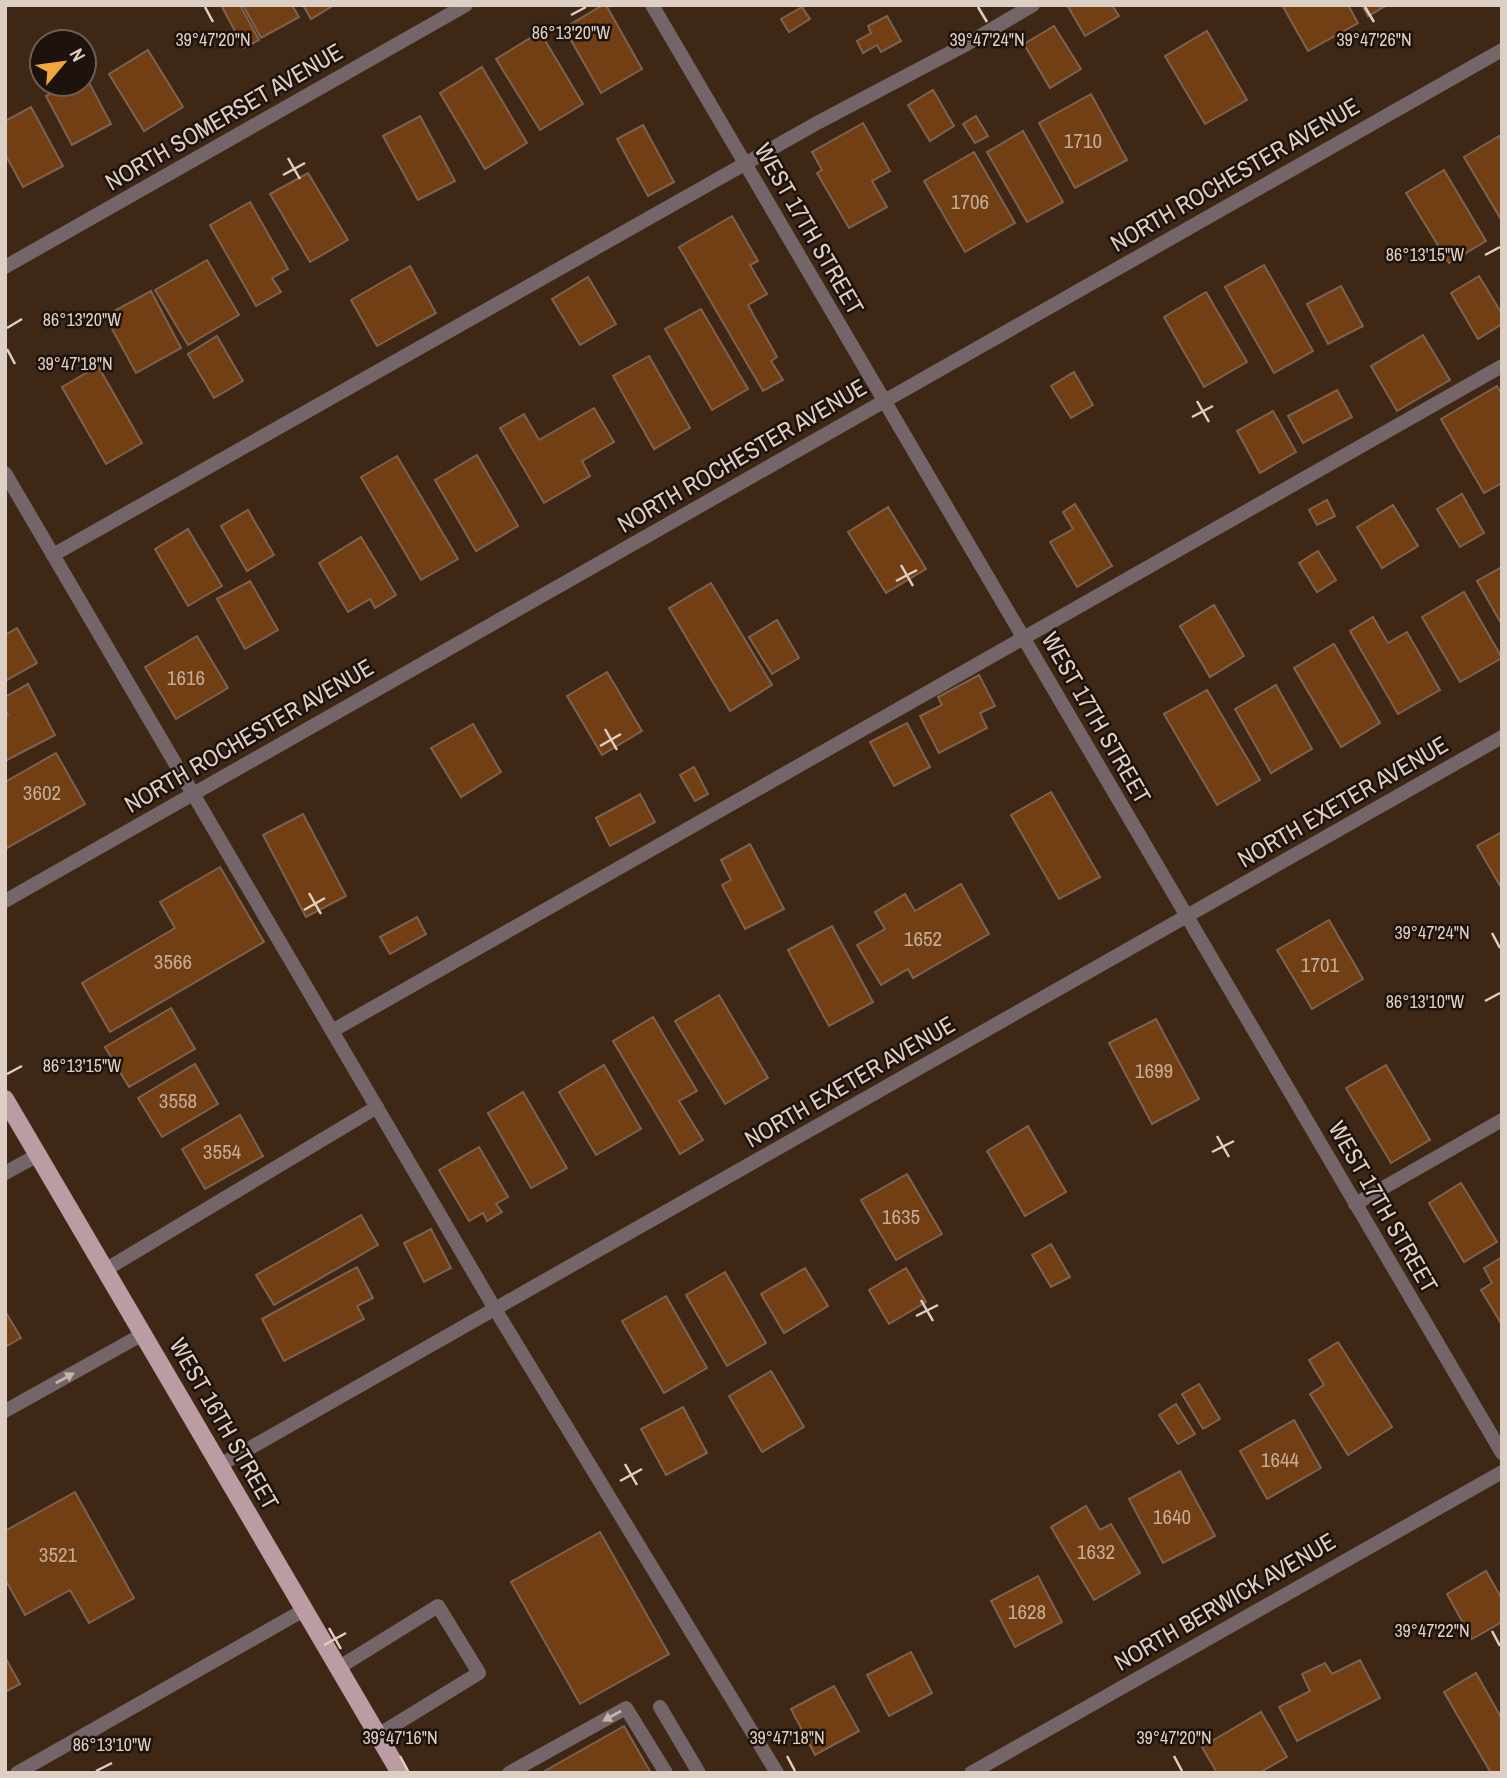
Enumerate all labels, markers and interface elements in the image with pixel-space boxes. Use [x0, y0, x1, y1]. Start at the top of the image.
text: 86°13'20"W [532, 20, 610, 45]
text: 39°47'20"N [175, 27, 251, 52]
text: 39°47'24"N [949, 27, 1025, 52]
text: 39°47'26"N [1336, 27, 1412, 52]
north arrow [28, 28, 98, 98]
street label: NORTH SOMERSET AVENUE [99, 35, 348, 197]
text: N [64, 44, 92, 66]
street label: NORTH ROCHESTER AVENUE [1104, 90, 1365, 259]
house number: 1710 [1064, 126, 1102, 155]
street label: WEST 17TH STREET [748, 137, 872, 320]
house number: 1706 [951, 187, 989, 216]
text: 86°13'15"W [1386, 242, 1464, 267]
text: 86°13'20"W [43, 307, 121, 332]
text: 39°47'18"N [37, 351, 113, 376]
street label: NORTH ROCHESTER AVENUE [611, 371, 872, 540]
street label: WEST 17TH STREET [1035, 626, 1159, 809]
street label: NORTH ROCHESTER AVENUE [118, 651, 379, 820]
house number: 1616 [167, 663, 205, 692]
street label: NORTH EXETER AVENUE [1232, 728, 1453, 874]
house number: 3602 [23, 778, 61, 807]
text: 39°47'24"N [1394, 920, 1470, 945]
house number: 1652 [904, 924, 942, 953]
house number: 3566 [154, 947, 192, 976]
house number: 1701 [1301, 950, 1340, 979]
text: 86°13'10"W [1386, 989, 1464, 1014]
street label: NORTH EXETER AVENUE [739, 1008, 960, 1154]
text: 86°13'15"W [43, 1053, 121, 1078]
house number: 1699 [1135, 1056, 1173, 1085]
house number: 3558 [159, 1086, 197, 1115]
street label: WEST 17TH STREET [1322, 1115, 1446, 1298]
house number: 3554 [203, 1137, 242, 1166]
house number: 1635 [882, 1202, 920, 1231]
street label: WEST 16TH STREET [163, 1332, 287, 1515]
one-way arrow [55, 1372, 74, 1384]
house number: 1644 [1261, 1445, 1300, 1474]
house number: 1640 [1153, 1502, 1191, 1531]
street label: NORTH BERWICK AVENUE [1108, 1525, 1341, 1678]
house number: 1632 [1077, 1537, 1115, 1566]
house number: 3521 [39, 1540, 78, 1569]
house number: 1628 [1008, 1597, 1046, 1626]
text: 39°47'22"N [1394, 1618, 1470, 1643]
one-way arrow [602, 1710, 621, 1722]
text: 39°47'16"N [362, 1725, 438, 1750]
text: 39°47'18"N [749, 1725, 825, 1750]
text: 39°47'20"N [1136, 1725, 1212, 1750]
text: 86°13'10"W [73, 1732, 151, 1757]

